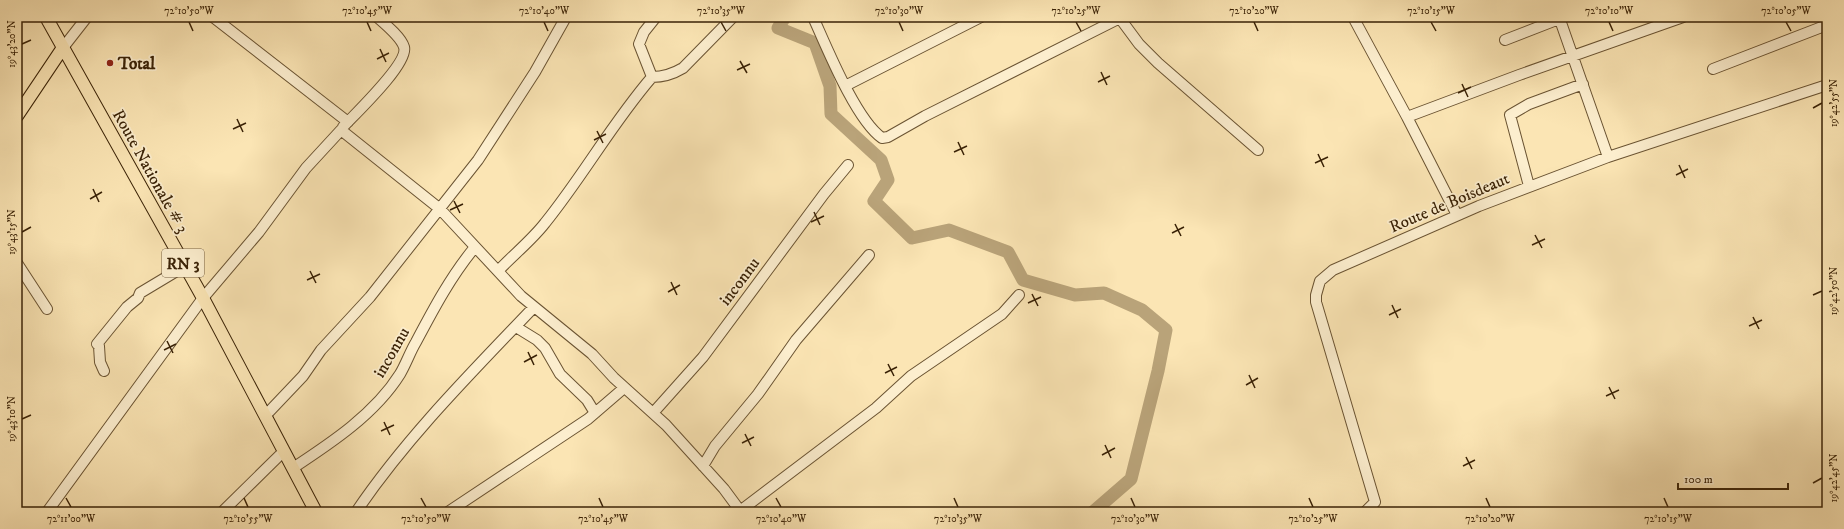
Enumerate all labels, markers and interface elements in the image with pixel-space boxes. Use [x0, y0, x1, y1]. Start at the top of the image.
text: 72°10'50"W [164, 5, 215, 17]
text: 72°10'45"W [342, 5, 393, 17]
text: 72°10'40"W [519, 5, 570, 17]
text: 72°10'35"W [697, 5, 746, 17]
text: 72°10'30"W [875, 5, 924, 17]
text: 72°10'25"W [1052, 5, 1101, 17]
text: 72°10'20"W [1229, 5, 1280, 17]
text: 72°10'15"W [1407, 5, 1456, 17]
text: 72°10'10"W [1585, 5, 1634, 17]
text: 72°10'05"W [1761, 5, 1812, 17]
text: 19°43'20"N [6, 20, 18, 68]
place label: Total [117, 53, 156, 75]
marker: Total [105, 58, 115, 68]
text: 19°42'55"N [1828, 79, 1840, 127]
street label: Route Nationale # 3 [107, 106, 193, 237]
street label: Route de Boisdeaut [1386, 167, 1513, 238]
text: 19°43'15"N [6, 209, 18, 255]
road number: RN 3 [162, 249, 204, 277]
street label: inconnu [715, 253, 765, 310]
text: 19°42'50"N [1828, 267, 1840, 315]
street label: inconnu [369, 323, 415, 382]
text: 19°43'10"N [6, 396, 18, 442]
text: 19°42'45"N [1828, 454, 1840, 502]
scale bar [1678, 465, 1788, 491]
text: 100 m [1684, 472, 1713, 487]
text: 72°11'00"W [47, 513, 96, 525]
text: 72°10'55"W [223, 513, 273, 525]
text: 72°10'50"W [401, 513, 452, 525]
text: 72°10'45"W [578, 513, 629, 525]
text: 72°10'40"W [756, 513, 807, 525]
text: 72°10'35"W [934, 513, 983, 525]
text: 72°10'30"W [1111, 513, 1160, 525]
text: 72°10'25"W [1289, 513, 1338, 525]
text: 72°10'20"W [1465, 513, 1516, 525]
text: 72°10'15"W [1644, 513, 1693, 525]

